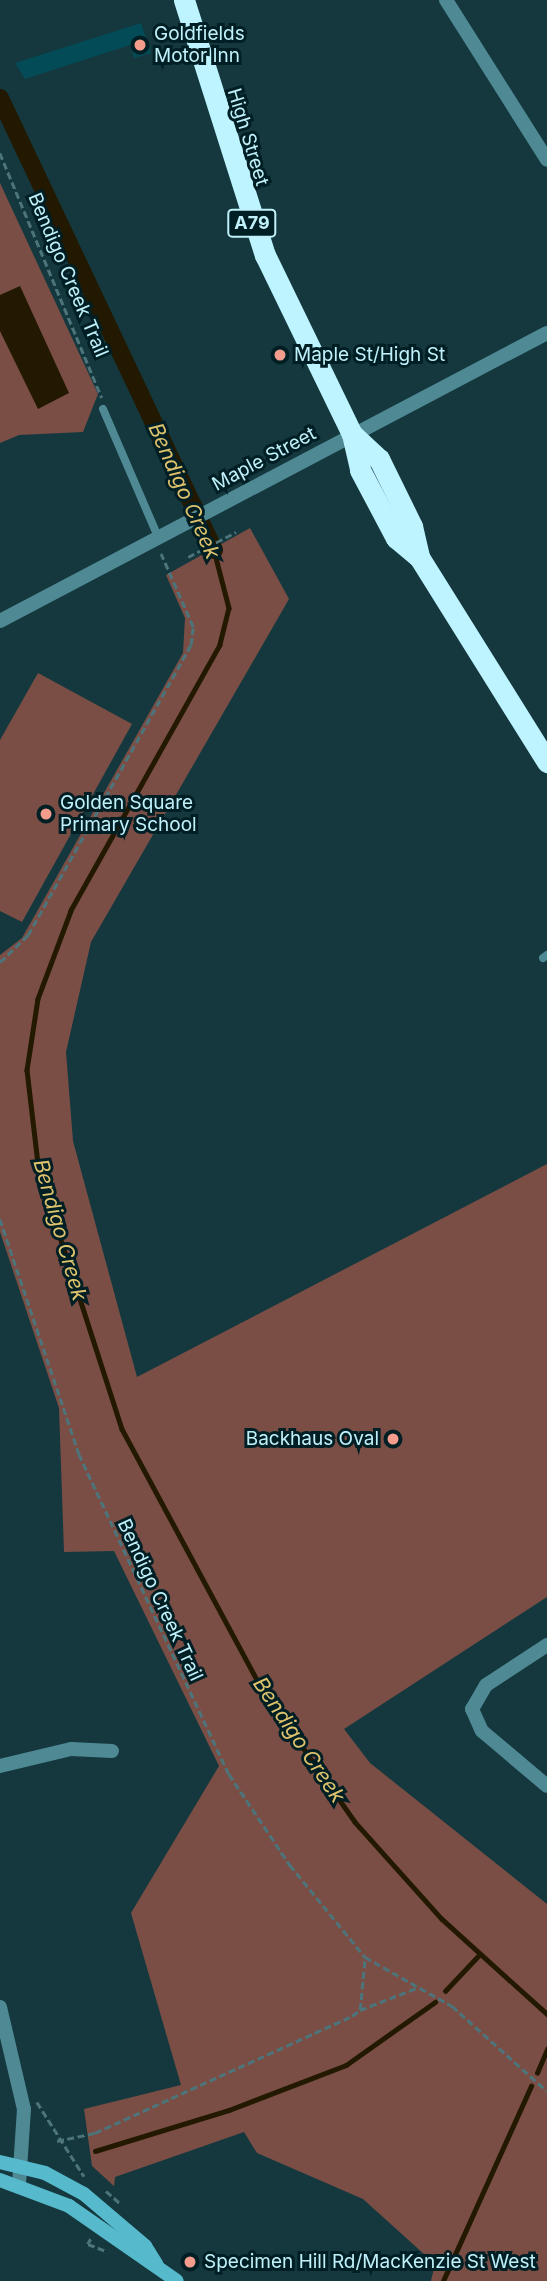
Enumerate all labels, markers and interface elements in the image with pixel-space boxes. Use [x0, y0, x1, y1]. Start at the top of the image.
place label: Goldfields Motor Inn [154, 23, 245, 67]
marker: Goldfields Motor Inn [132, 37, 148, 53]
street label: High Street [222, 86, 274, 188]
street label: Bendigo Creek Trail [23, 189, 113, 361]
road number: A79 [226, 208, 278, 238]
place label: Maple St/High St [294, 344, 445, 366]
marker: Maple St/High St [272, 347, 288, 363]
water label: Bendigo Creek [143, 419, 225, 563]
street label: Maple Street [208, 422, 320, 496]
place label: Golden Square Primary School [60, 792, 197, 836]
marker: Golden Square Primary School [38, 806, 54, 822]
water label: Bendigo Creek [28, 1156, 92, 1304]
place label: Backhaus Oval [246, 1428, 379, 1450]
marker: Backhaus Oval [385, 1431, 401, 1447]
street label: Bendigo Creek Trail [112, 1515, 208, 1685]
water label: Bendigo Creek [248, 1672, 350, 1808]
place label: Specimen Hill Rd/MacKenzie St West [204, 2251, 536, 2273]
marker: Specimen Hill Rd/MacKenzie St West [182, 2254, 198, 2270]

